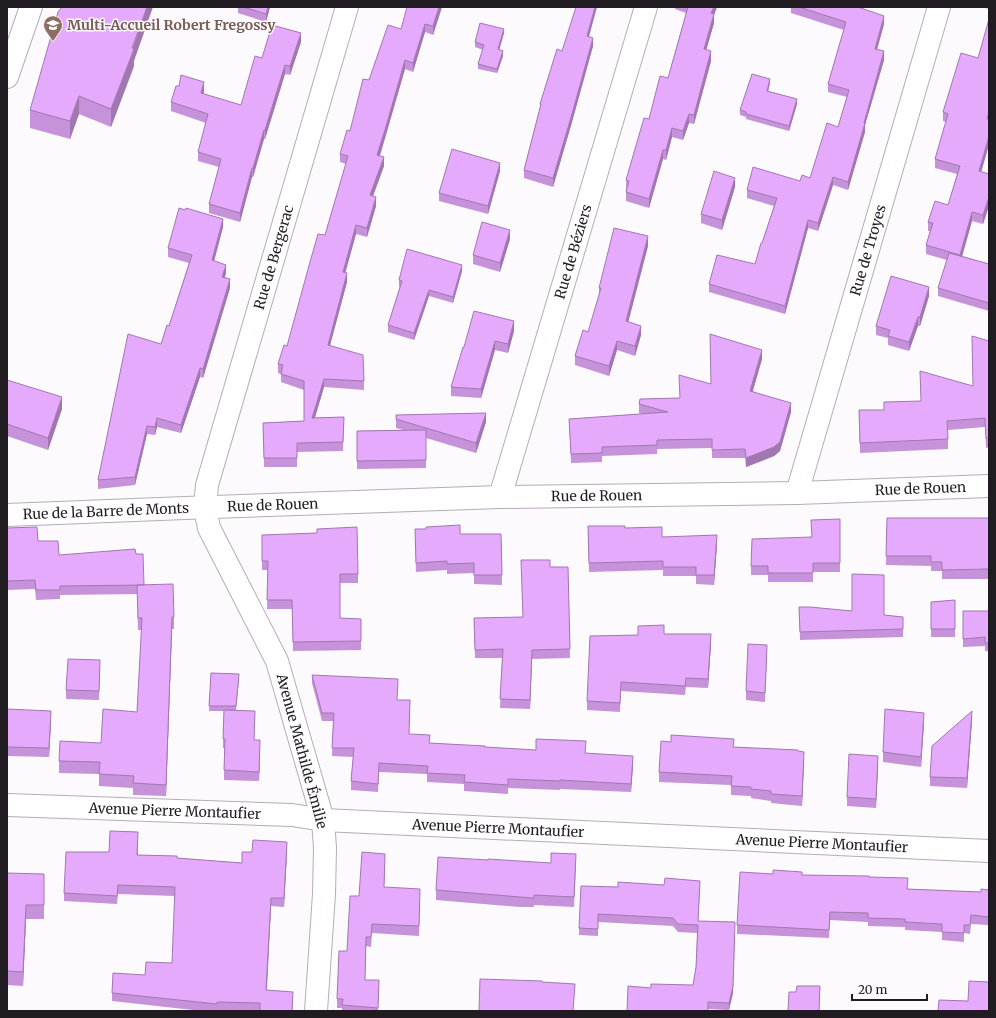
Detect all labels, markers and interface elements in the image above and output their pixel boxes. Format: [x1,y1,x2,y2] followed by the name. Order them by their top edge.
[42,14,64,42] school or university icon: Multi-Accueil Robert Fregossy
[67,16,276,34] place label: Multi-Accueil Robert Fregossy
[551,202,596,301] street label: Rue de Béziers
[846,202,890,298] street label: Rue de Troyes
[250,203,297,311] street label: Rue de Bergerac
[875,478,966,499] street label: Rue de Rouen
[551,486,642,505] street label: Rue de Rouen
[227,494,319,516] street label: Rue de Rouen
[23,499,189,523] street label: Rue de la Barre de Monts
[272,671,331,830] street label: Avenue Mathilde Émilie
[87,799,261,823] street label: Avenue Pierre Montaufier
[411,815,585,841] street label: Avenue Pierre Montaufier
[734,830,908,856] street label: Avenue Pierre Montaufier
[852,976,927,1002] scale bar
[858,982,887,997] text: 20 m

